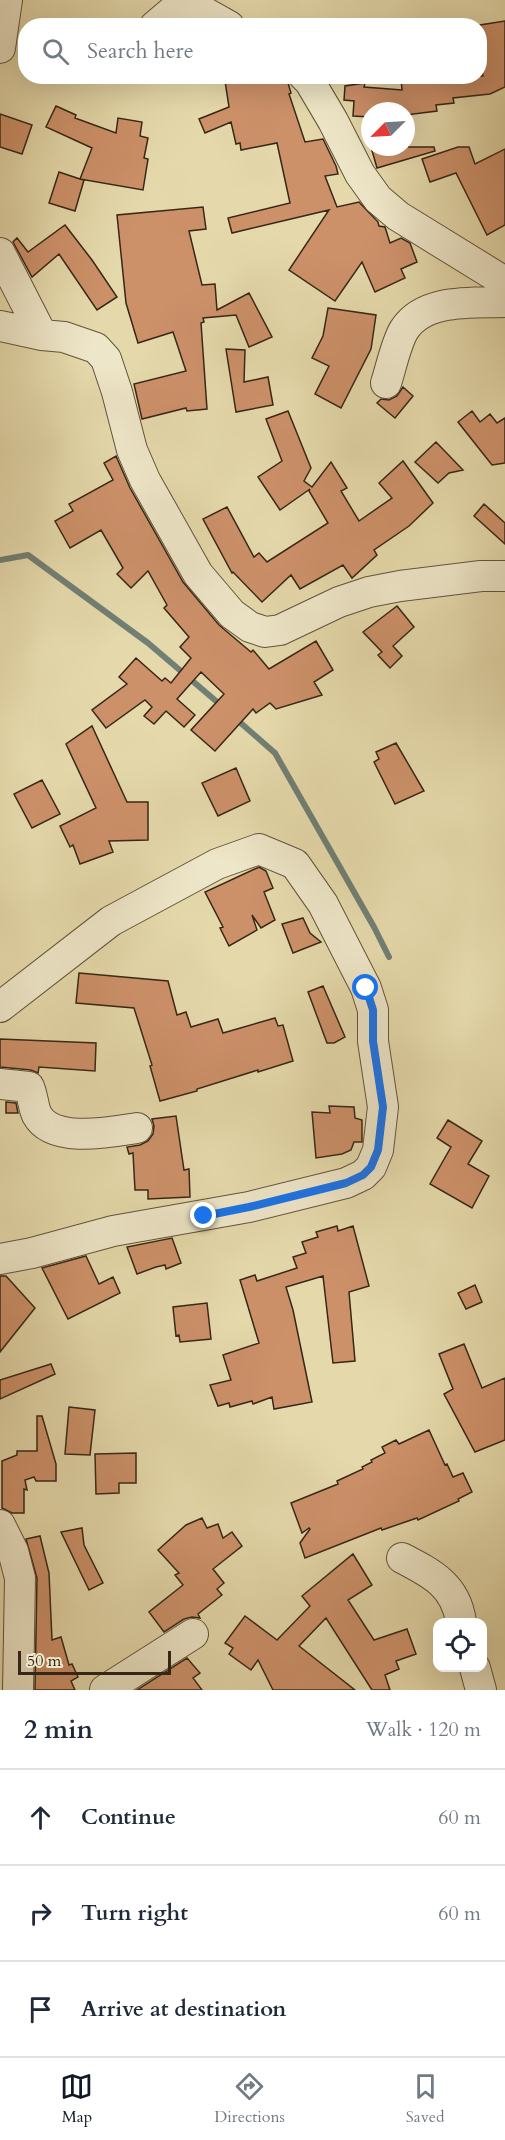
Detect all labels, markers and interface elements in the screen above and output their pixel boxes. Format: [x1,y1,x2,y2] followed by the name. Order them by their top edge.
[18,18,487,84] search box
[39,35,72,68] icon: search
[87,36,194,66] text: Search here
[361,102,415,156] north arrow
[352,974,378,1000] route start
[190,1202,216,1228] route end
[433,1618,487,1672] map controls
[433,1618,487,1672] button: locate
[18,1648,171,1676] scale bar
[27,1650,61,1672] text: 50 m
[24,1712,93,1747] text: 2 min
[366,1716,481,1743] text: Walk · 120 m
[24,1801,57,1834] icon: ahead
[81,1802,176,1832] text: Continue
[438,1804,481,1831] text: 60 m
[24,1897,57,1930] icon: right
[81,1898,188,1928] text: Turn right
[438,1900,481,1927] text: 60 m
[24,1993,57,2026] icon: arrive
[81,1994,286,2024] text: Arrive at destination
[60,2070,93,2128] tab: Map
[214,2070,285,2128] tab: Directions
[406,2070,445,2128] tab: Saved

